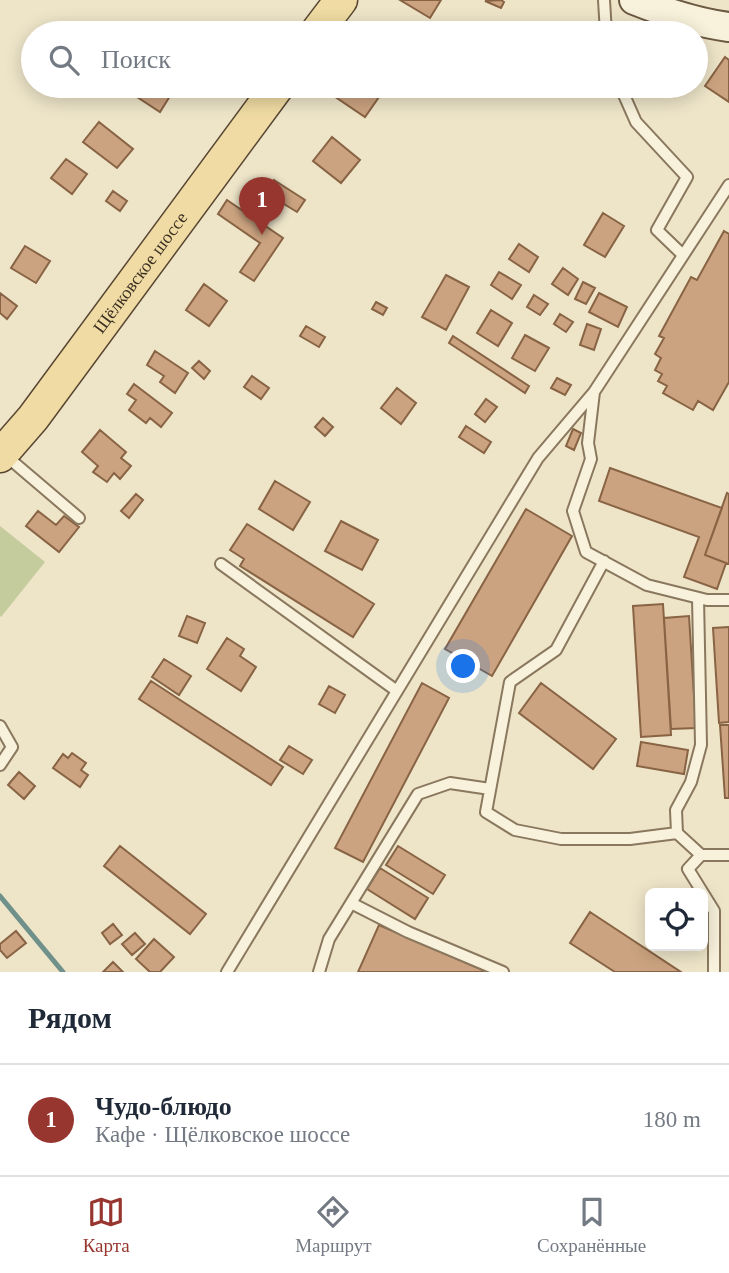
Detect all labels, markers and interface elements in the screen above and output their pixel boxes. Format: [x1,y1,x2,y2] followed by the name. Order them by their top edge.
[21,21,708,98] search box
[45,41,83,79] icon: search
[101,45,171,74] text: Поиск
[239,177,285,235] pin: 1
[89,208,192,337] street label: Щёлковское шоссе
[446,649,480,683] your location
[645,888,708,951] map controls
[645,888,708,951] button: locate
[28,1001,112,1034] text: Рядом
[95,1092,232,1121] text: Чудо-блюдо
[45,1107,57,1132] text: 1
[643,1107,701,1132] text: 180 m
[95,1122,350,1147] text: Кафе · Щёлковское шоссе
[83,1193,130,1257] tab: Карта
[295,1193,372,1257] tab: Маршрут
[537,1193,646,1257] tab: Сохранённые

